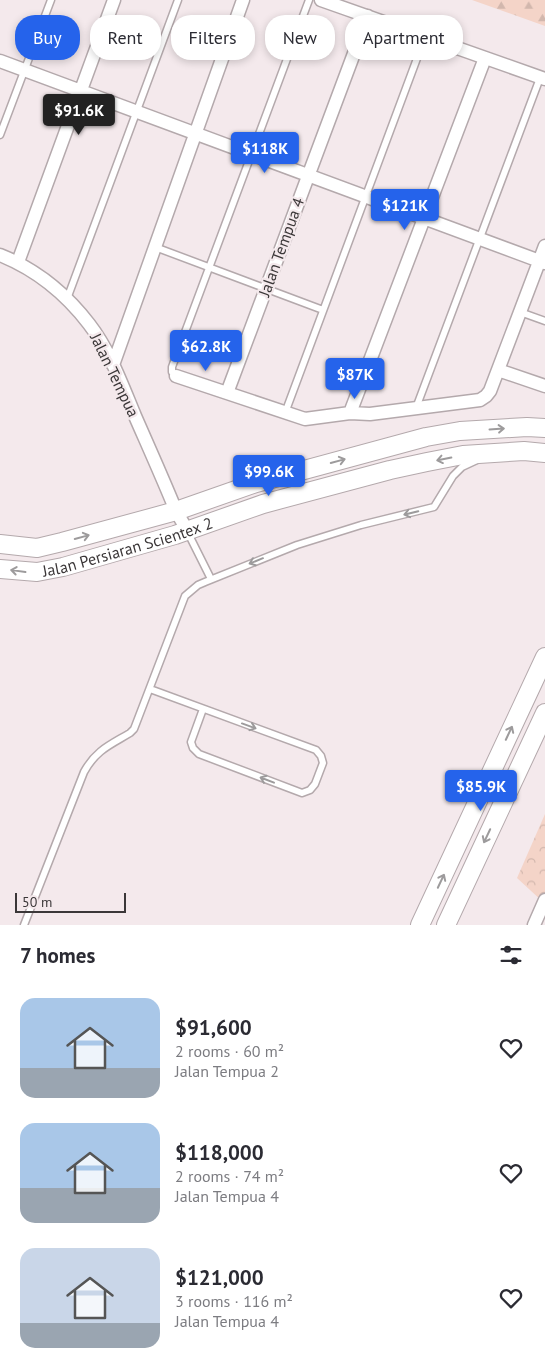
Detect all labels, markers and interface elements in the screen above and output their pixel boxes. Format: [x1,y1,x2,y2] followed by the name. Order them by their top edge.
[15,15,80,60] chip: Buy
[90,15,161,60] chip: Rent
[171,15,255,60] chip: Filters
[265,15,335,60] chip: New
[345,15,463,60] chip: Apartment
[38,94,120,136] pin: $91.6K
[54,100,104,120] text: $91.6K
[230,132,300,174] pin: $118K
[242,138,288,158] text: $118K
[370,188,440,231] pin: $121K
[253,195,308,300] street label: Jalan Tempua 4
[382,195,428,215] text: $121K
[86,329,144,420] street label: Jalan Tempua
[165,330,247,372] pin: $62.8K
[181,336,231,356] text: $62.8K
[325,358,385,400] pin: $87K
[336,364,374,384] text: $87K
[489,424,505,433] one-way arrow
[228,454,310,497] pin: $99.6K
[437,454,453,464] one-way arrow
[330,455,346,465] one-way arrow
[244,461,294,481] text: $99.6K
[404,509,420,518] one-way arrow
[40,513,215,581] street label: Jalan Persiaran Scientex 2
[74,531,90,541] one-way arrow
[249,557,264,566] one-way arrow
[10,566,26,576] one-way arrow
[241,722,256,731] one-way arrow
[505,726,515,741] one-way arrow
[440,770,522,812] pin: $85.9K
[260,775,275,784] one-way arrow
[456,776,506,796] text: $85.9K
[482,828,492,843] one-way arrow
[437,874,446,889] one-way arrow
[15,890,126,913] scale bar
[22,893,52,911] text: 50 m
[497,941,525,969] icon: filters
[20,942,95,969] text: 7 homes
[175,1014,252,1041] text: $91,600
[60,1018,120,1078] icon: home
[497,1034,525,1062] icon: heart
[175,1041,284,1061] text: 2 rooms · 60 m²
[175,1061,279,1081] text: Jalan Tempua 2
[175,1139,264,1166] text: $118,000
[60,1143,120,1203] icon: home
[497,1159,525,1187] icon: heart
[175,1166,284,1186] text: 2 rooms · 74 m²
[175,1186,279,1206] text: Jalan Tempua 4
[175,1264,264,1291] text: $121,000
[60,1268,120,1328] icon: home
[497,1284,525,1312] icon: heart
[175,1291,293,1311] text: 3 rooms · 116 m²
[175,1311,279,1331] text: Jalan Tempua 4

